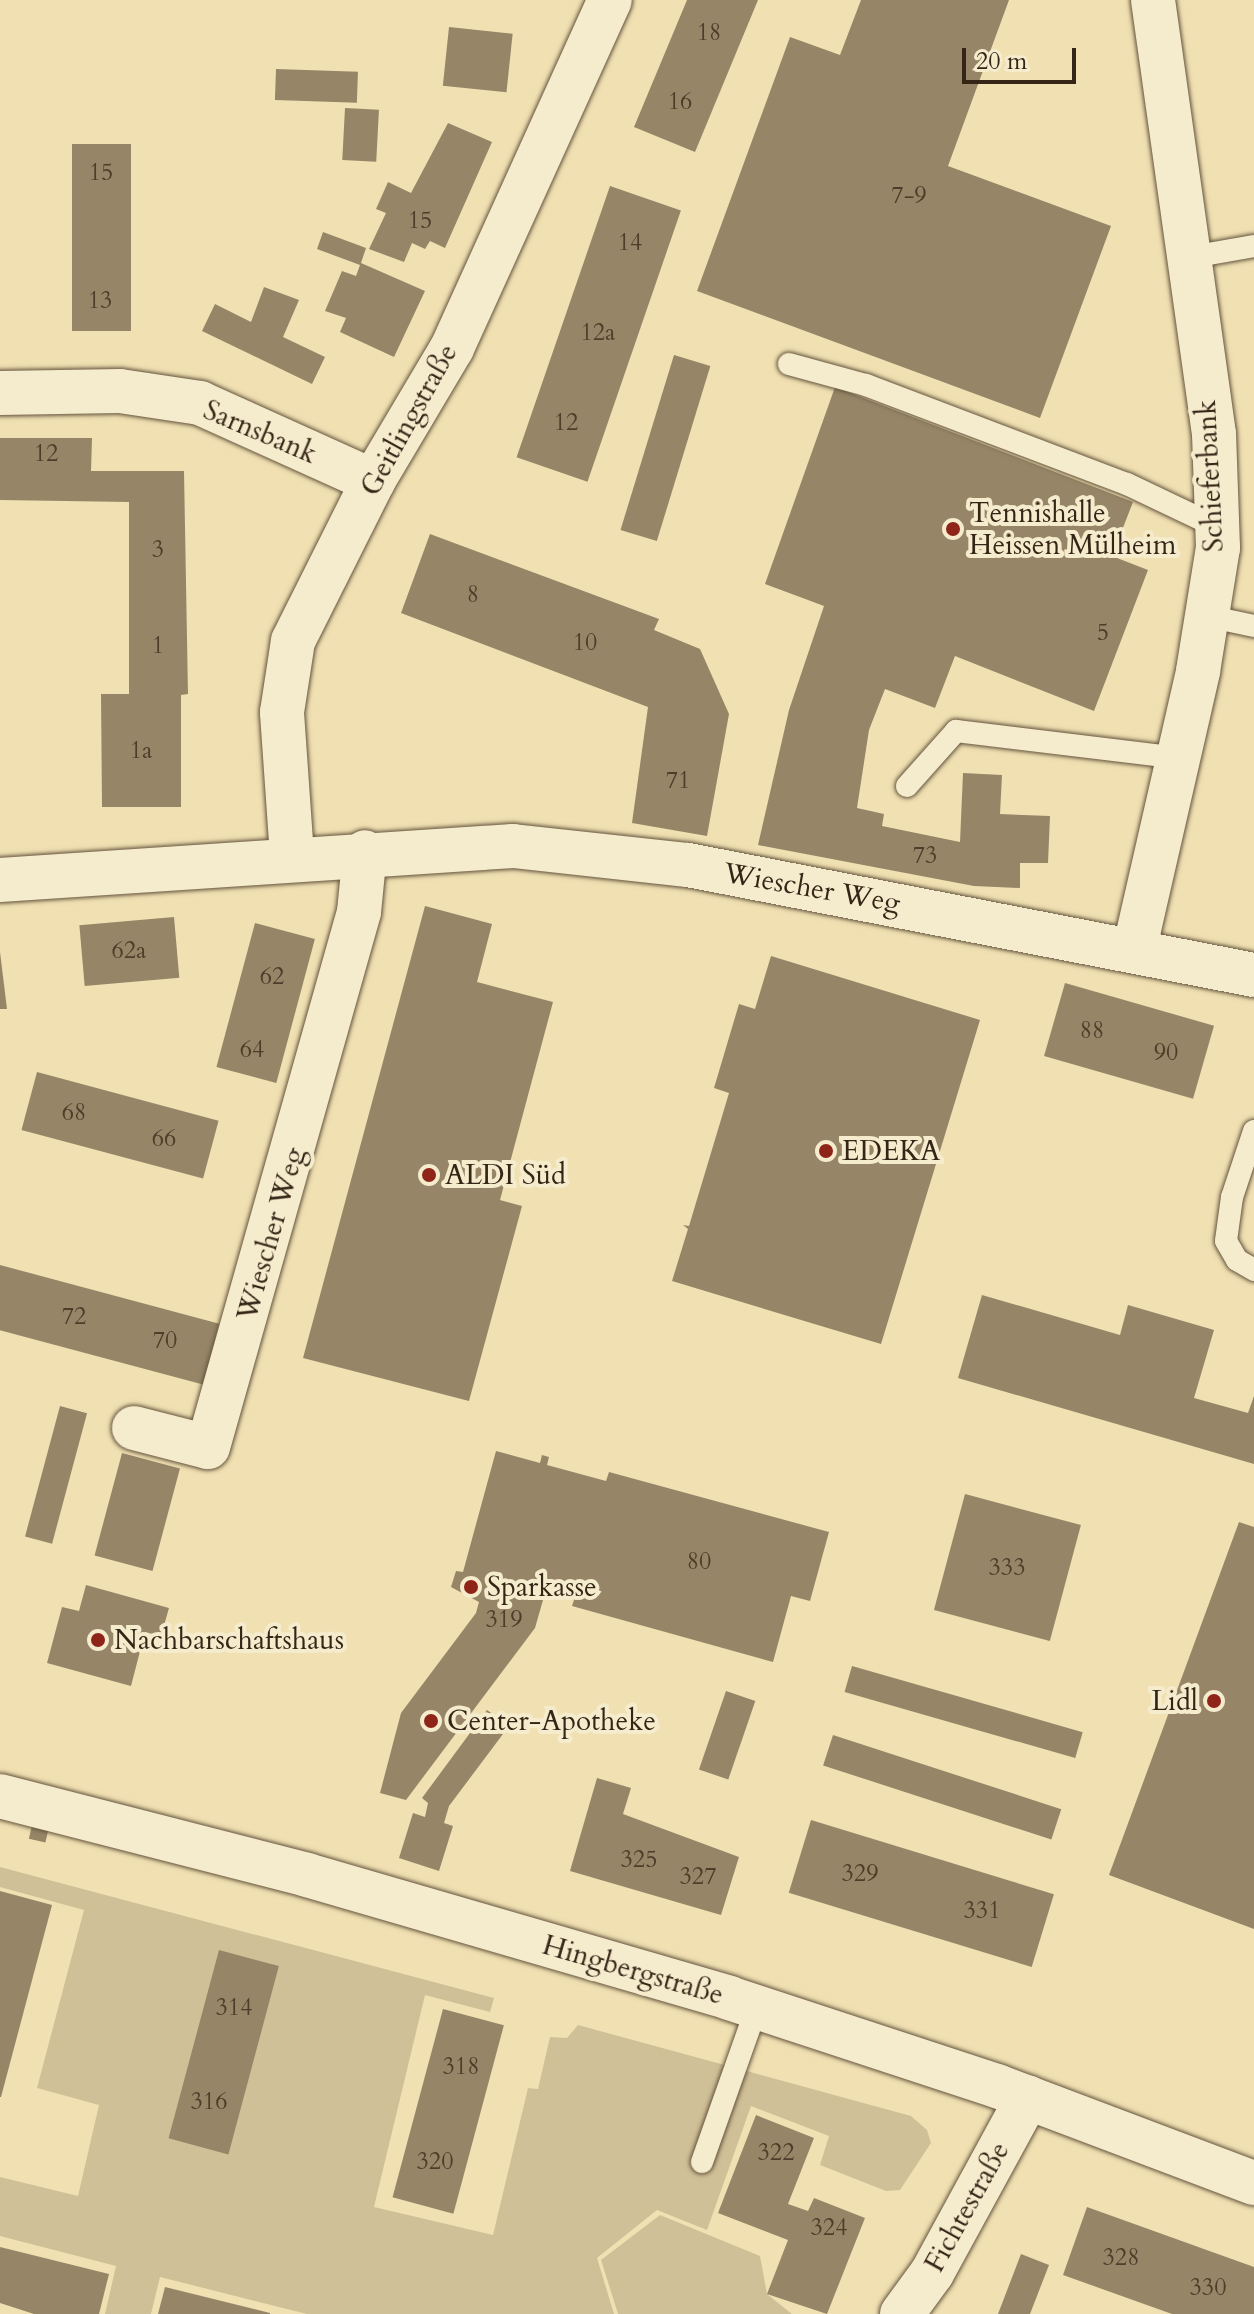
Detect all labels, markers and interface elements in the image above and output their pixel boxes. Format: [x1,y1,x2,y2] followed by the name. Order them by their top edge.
[697,19,721,47] house number: 18
[966,32,1080,82] scale bar
[976,45,1027,78] text: 20 m
[668,88,692,116] house number: 16
[89,159,113,187] house number: 15
[891,182,927,210] house number: 7-9
[408,207,432,235] house number: 15
[618,229,642,257] house number: 14
[88,287,112,315] house number: 13
[581,319,615,347] house number: 12a
[354,338,464,502] street label: Geitlingstraße
[198,393,322,471] street label: Sarnsbank
[1189,399,1231,553] street label: Schieferbank
[554,409,578,437] house number: 12
[34,440,58,468] house number: 12
[969,496,1176,562] place label: Tennishalle Heissen Mülheim
[944,520,962,538] marker: Tennishalle Heissen Mülheim
[152,536,164,564] house number: 3
[467,581,479,609] house number: 8
[1097,619,1109,647] house number: 5
[573,629,597,657] house number: 10
[152,632,164,660] house number: 1
[130,737,152,765] house number: 1a
[666,767,690,795] house number: 71
[913,842,937,870] house number: 73
[721,856,903,920] street label: Wiescher Weg
[112,937,146,965] house number: 62a
[260,963,284,991] house number: 62
[1080,1017,1104,1045] house number: 88
[240,1036,264,1064] house number: 64
[1154,1039,1178,1067] house number: 90
[62,1099,86,1127] house number: 68
[152,1125,176,1153] house number: 66
[842,1134,940,1168] place label: EDEKA
[817,1142,835,1160] marker: EDEKA
[230,1143,312,1325] street label: Wiescher Weg
[445,1158,566,1192] place label: ALDI Süd
[420,1166,438,1184] marker: ALDI Süd
[62,1303,86,1331] house number: 72
[153,1327,177,1355] house number: 70
[687,1548,711,1576] house number: 80
[989,1554,1025,1582] house number: 333
[487,1570,597,1604] place label: Sparkasse
[462,1578,480,1596] marker: Sparkasse
[486,1606,522,1634] house number: 319
[114,1623,344,1657] place label: Nachbarschaftshaus
[89,1631,107,1649] marker: Nachbarschaftshaus
[1151,1684,1198,1718] place label: Lidl
[1205,1692,1223,1710] marker: Lidl
[447,1704,656,1738] place label: Center-Apotheke
[422,1712,440,1730] marker: Center-Apotheke
[621,1846,657,1874] house number: 325
[842,1860,878,1888] house number: 329
[680,1863,716,1891] house number: 327
[964,1897,1000,1925] house number: 331
[539,1928,727,2012] street label: Hingbergstraße
[216,1994,252,2022] house number: 314
[443,2053,479,2081] house number: 318
[191,2088,227,2116] house number: 316
[918,2136,1016,2278] street label: Fichtestraße
[758,2139,794,2167] house number: 322
[417,2148,453,2176] house number: 320
[811,2214,847,2242] house number: 324
[1103,2244,1139,2272] house number: 328
[1190,2274,1226,2302] house number: 330

